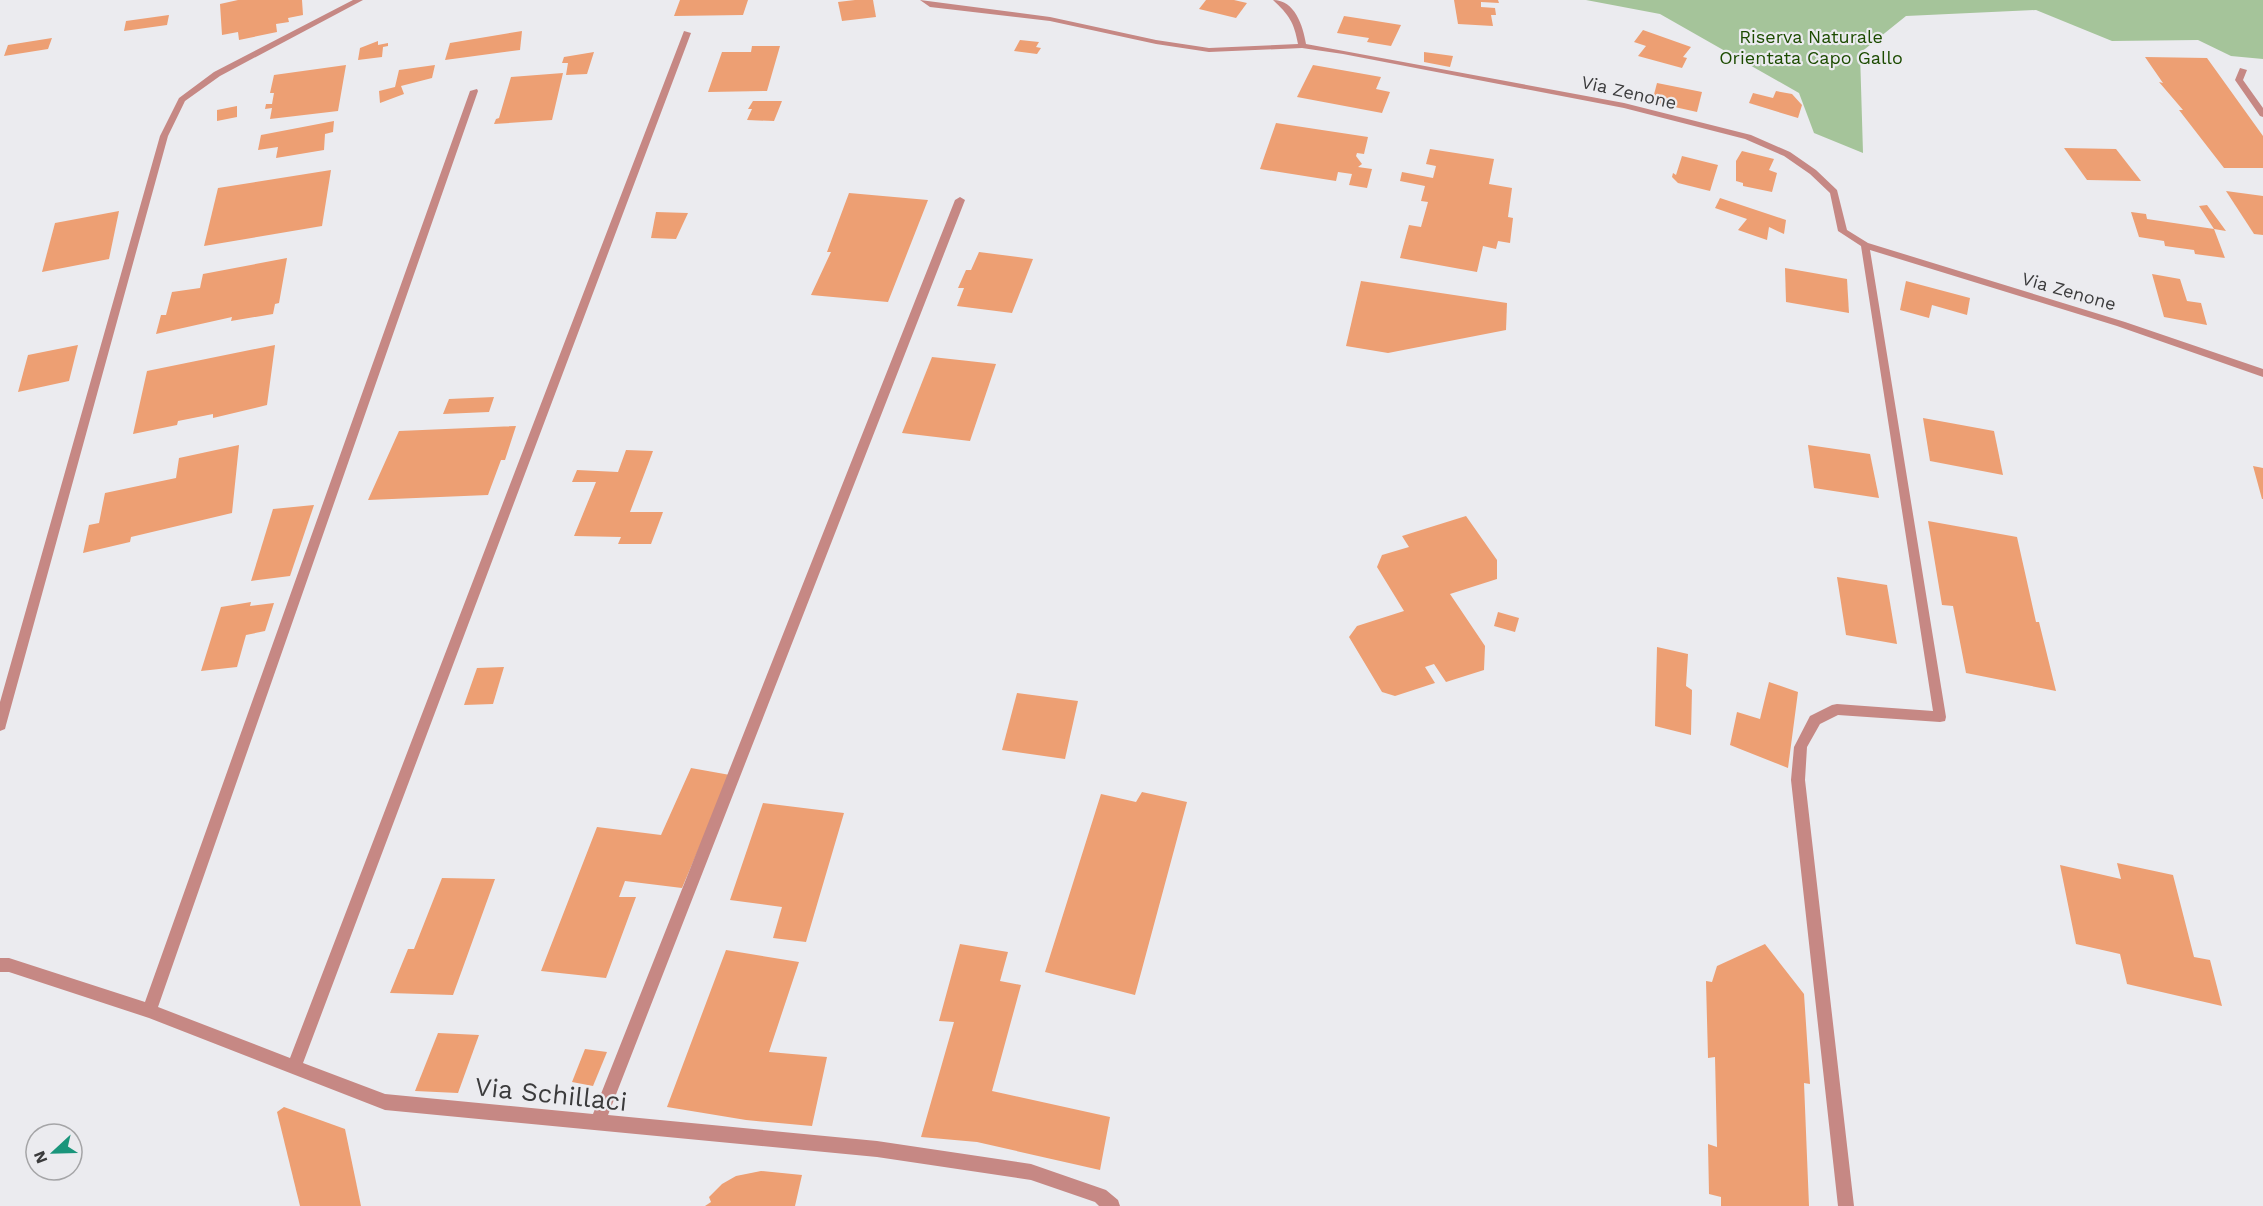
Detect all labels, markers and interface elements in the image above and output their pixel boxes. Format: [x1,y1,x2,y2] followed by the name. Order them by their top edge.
[1719,26,1903,68] park label: Riserva Naturale Orientata Capo Gallo
[1579,71,1679,113] street label: Via Zenone
[2019,268,2119,314] street label: Via Zenone
[473,1071,629,1117] street label: Via Schillaci
[24,1122,84,1182] north arrow
[30,1148,52,1166] text: N

